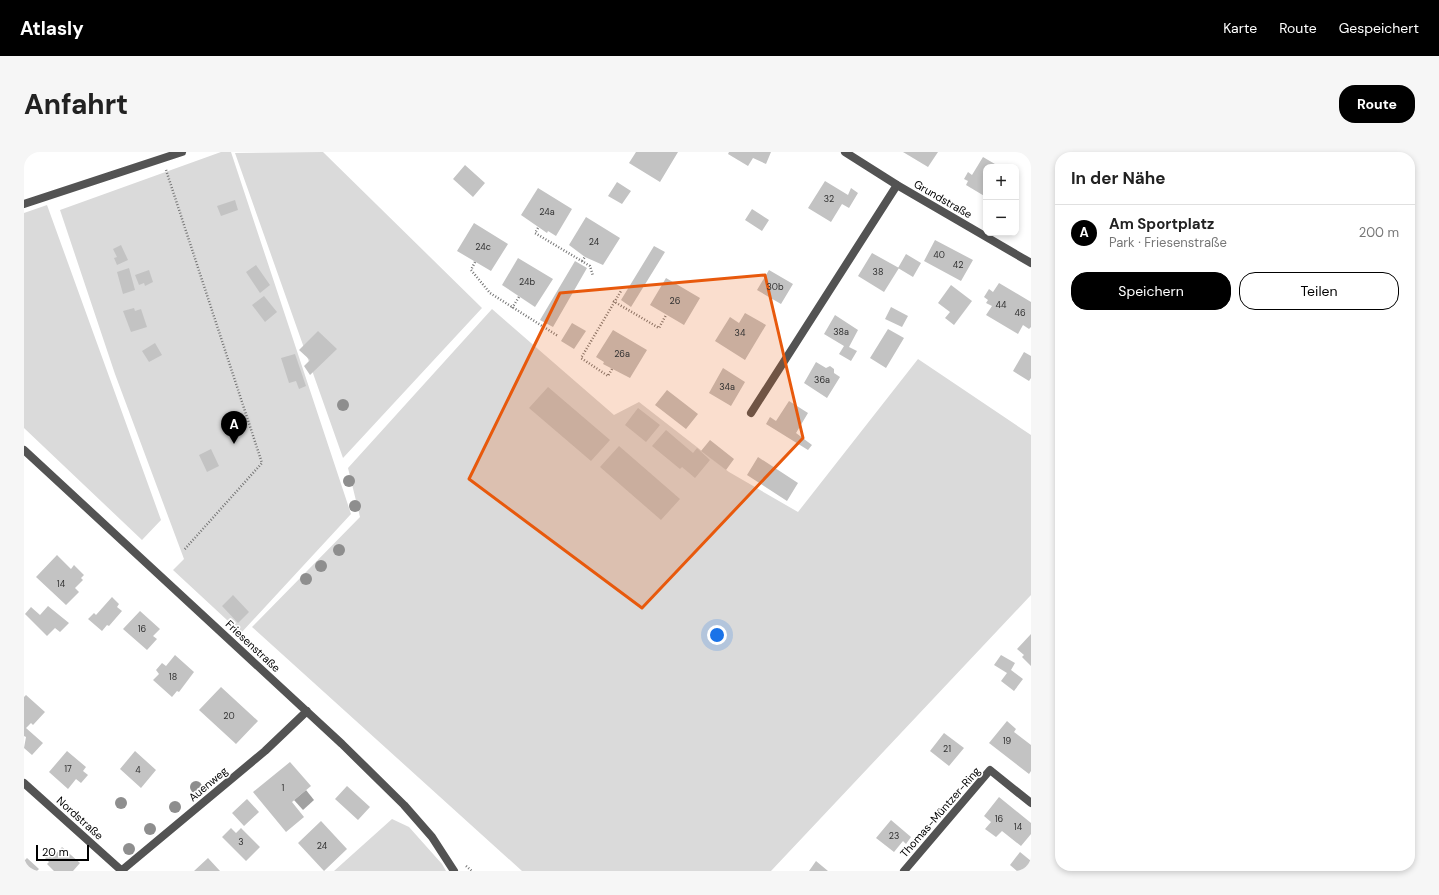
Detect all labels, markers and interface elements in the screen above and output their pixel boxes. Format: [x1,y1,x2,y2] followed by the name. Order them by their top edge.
[20,16,84,41] text: Atlasly
[1223,19,1257,37] text: Karte
[1279,19,1317,37] text: Route
[1339,19,1419,37] text: Gespeichert
[1339,85,1415,123] button: Route
[24,86,128,123] text: Anfahrt
[983,164,1019,236] map controls
[983,164,1019,200] button: +
[1071,167,1166,189] text: In der Nähe
[911,177,975,221] street label: Grundstraße
[824,193,834,205] house number: 32
[983,200,1019,236] button: −
[539,206,555,218] house number: 24a
[1109,214,1214,234] text: Am Sportplatz
[1079,224,1089,241] text: A
[1359,224,1399,241] text: 200 m
[1109,234,1227,251] text: Park · Friesenstraße
[589,236,600,248] house number: 24
[475,241,491,253] house number: 24c
[933,249,945,261] house number: 40
[953,259,963,271] house number: 42
[873,266,883,278] house number: 38
[1071,272,1231,310] button: Speichern
[1239,272,1399,310] button: Teilen
[519,276,535,288] house number: 24b
[766,281,784,293] house number: 30b
[670,295,681,307] house number: 26
[996,299,1007,311] house number: 44
[1014,307,1026,319] house number: 46
[833,326,849,338] house number: 38a
[735,327,746,339] house number: 34
[614,348,630,360] house number: 26a
[814,374,830,386] house number: 36a
[719,381,735,393] house number: 34a
[221,411,247,444] pin: A
[57,578,66,590] house number: 14
[223,617,283,675] street label: Friesenstraße
[138,623,147,635] house number: 16
[707,625,727,645] your location
[169,671,177,683] house number: 18
[223,710,235,722] house number: 20
[1003,735,1012,747] house number: 19
[943,743,951,755] house number: 21
[64,763,72,775] house number: 17
[135,764,141,776] house number: 4
[186,764,230,804] street label: Auenweg
[897,764,983,860] street label: Thomas-Müntzer-Ring
[282,782,285,794] house number: 1
[54,793,106,843] street label: Nordstraße
[995,813,1004,825] house number: 16
[1014,821,1023,833] house number: 14
[889,830,899,842] house number: 23
[238,836,244,848] house number: 3
[317,840,328,852] house number: 24
[36,843,89,862] scale bar
[42,845,68,859] text: 20 m

